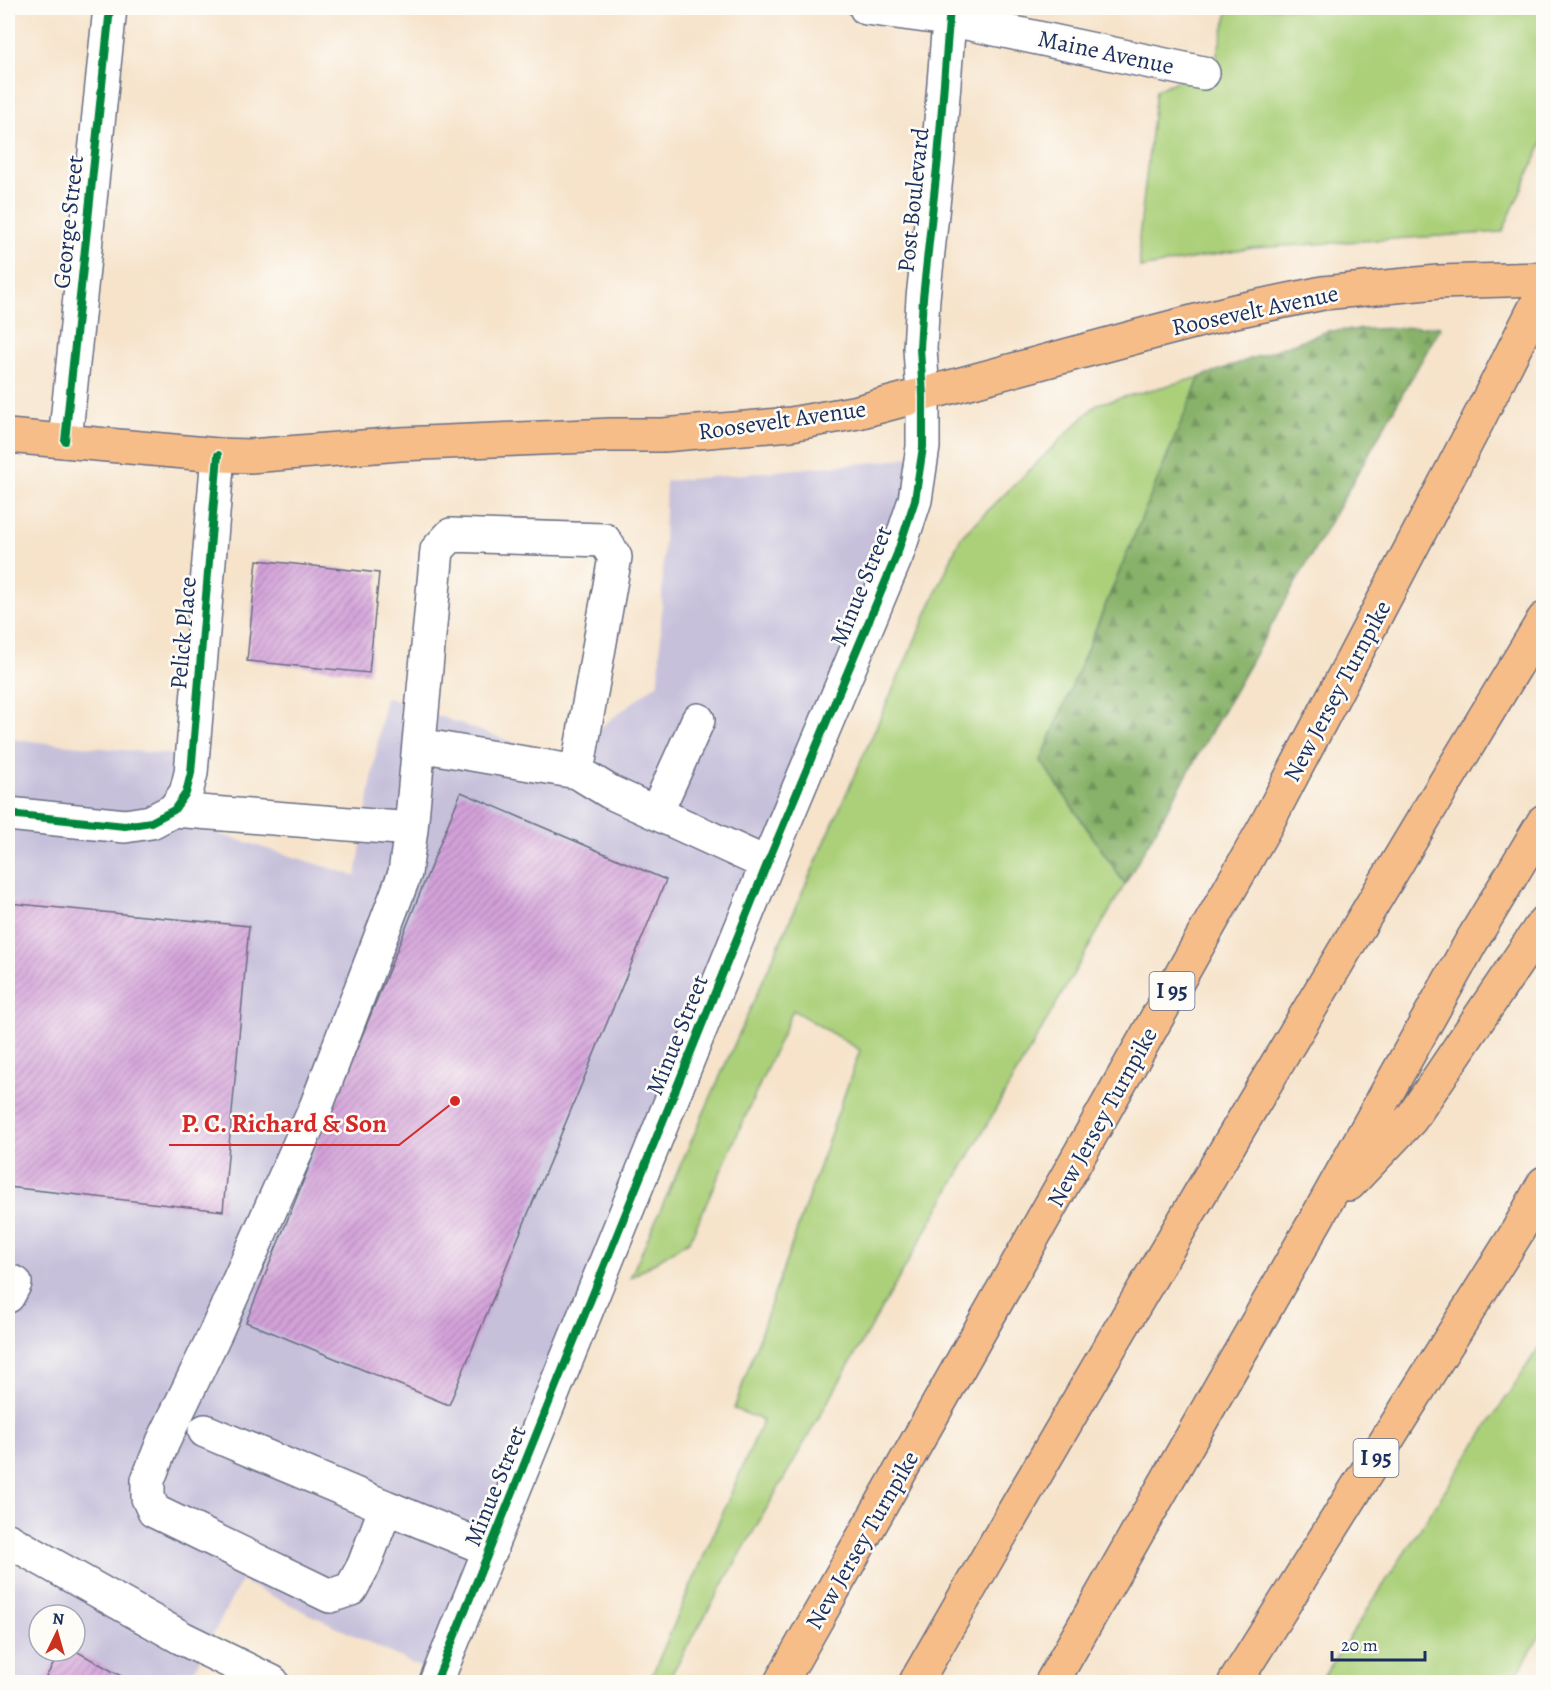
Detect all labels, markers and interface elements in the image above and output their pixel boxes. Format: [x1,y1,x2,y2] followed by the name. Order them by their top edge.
[1035,22,1177,82] street label: Maine Avenue
[889,126,937,274] street label: Post Boulevard
[45,154,91,290] street label: George Street
[1169,277,1341,343] street label: Roosevelt Avenue
[696,392,868,448] street label: Roosevelt Avenue
[822,521,900,651] street label: Minue Street
[162,575,204,691] street label: Pelick Place
[1276,595,1398,787] street label: New Jersey Turnpike
[638,970,716,1100] street label: Minue Street
[1150,972,1194,1010] road number: I 95
[1039,1021,1165,1213] street label: New Jersey Turnpike
[169,1101,399,1145] callout: P. C. Richard & Son
[181,1106,387,1141] text: P. C. Richard & Son
[456,1421,534,1551] street label: Minue Street
[1354,1439,1398,1477] road number: I 95
[798,1445,926,1635] street label: New Jersey Turnpike
[27,1603,87,1663] north arrow
[51,1608,65,1631] text: N
[1332,1624,1425,1662] scale bar
[1341,1633,1378,1657] text: 20 m

